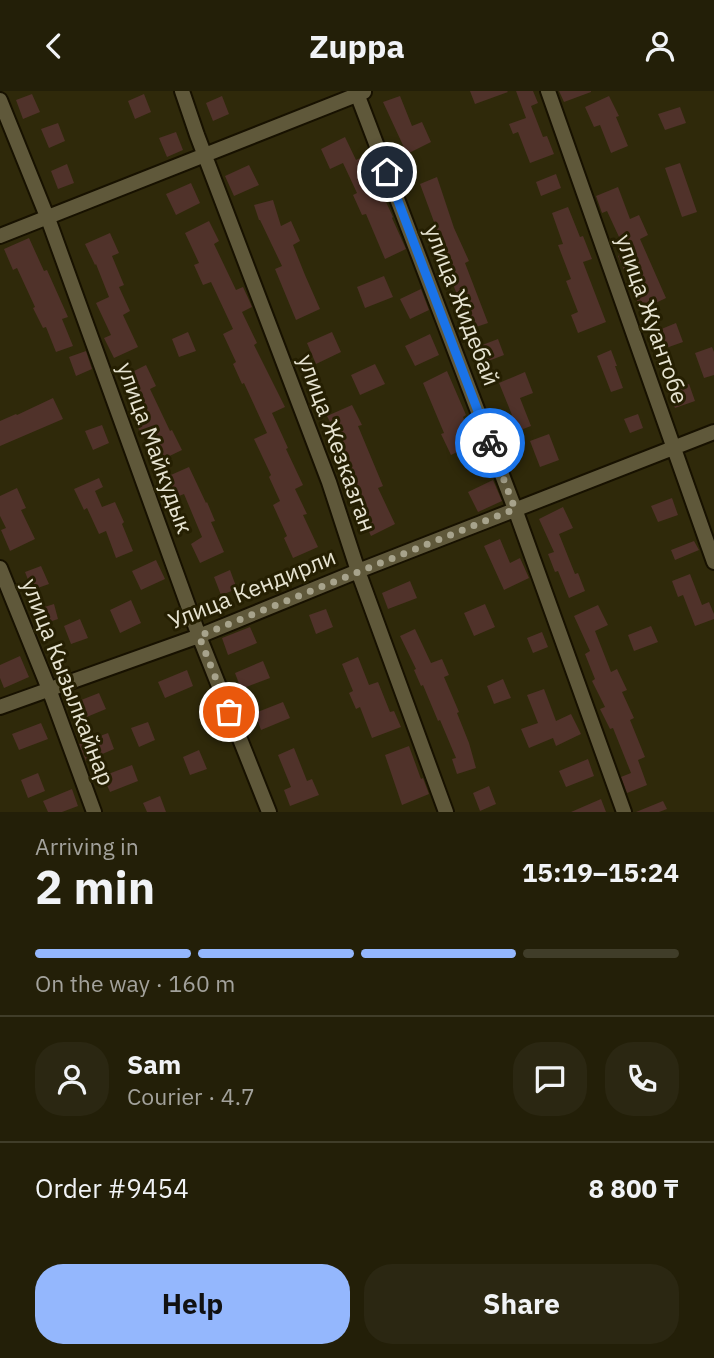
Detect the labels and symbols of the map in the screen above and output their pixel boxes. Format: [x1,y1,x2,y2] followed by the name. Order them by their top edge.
[357,142,417,202] pin
[418,220,507,389] street label: улица Жидебай
[610,230,696,407] street label: улица Жуантобе
[292,350,384,536] street label: улица Жезказган
[111,358,201,538] street label: улица Майкудык
[455,408,525,478] courier
[163,541,340,635] street label: Улица Кендирли
[16,574,122,789] street label: улица Кызылкайнар
[199,682,259,742] pin

